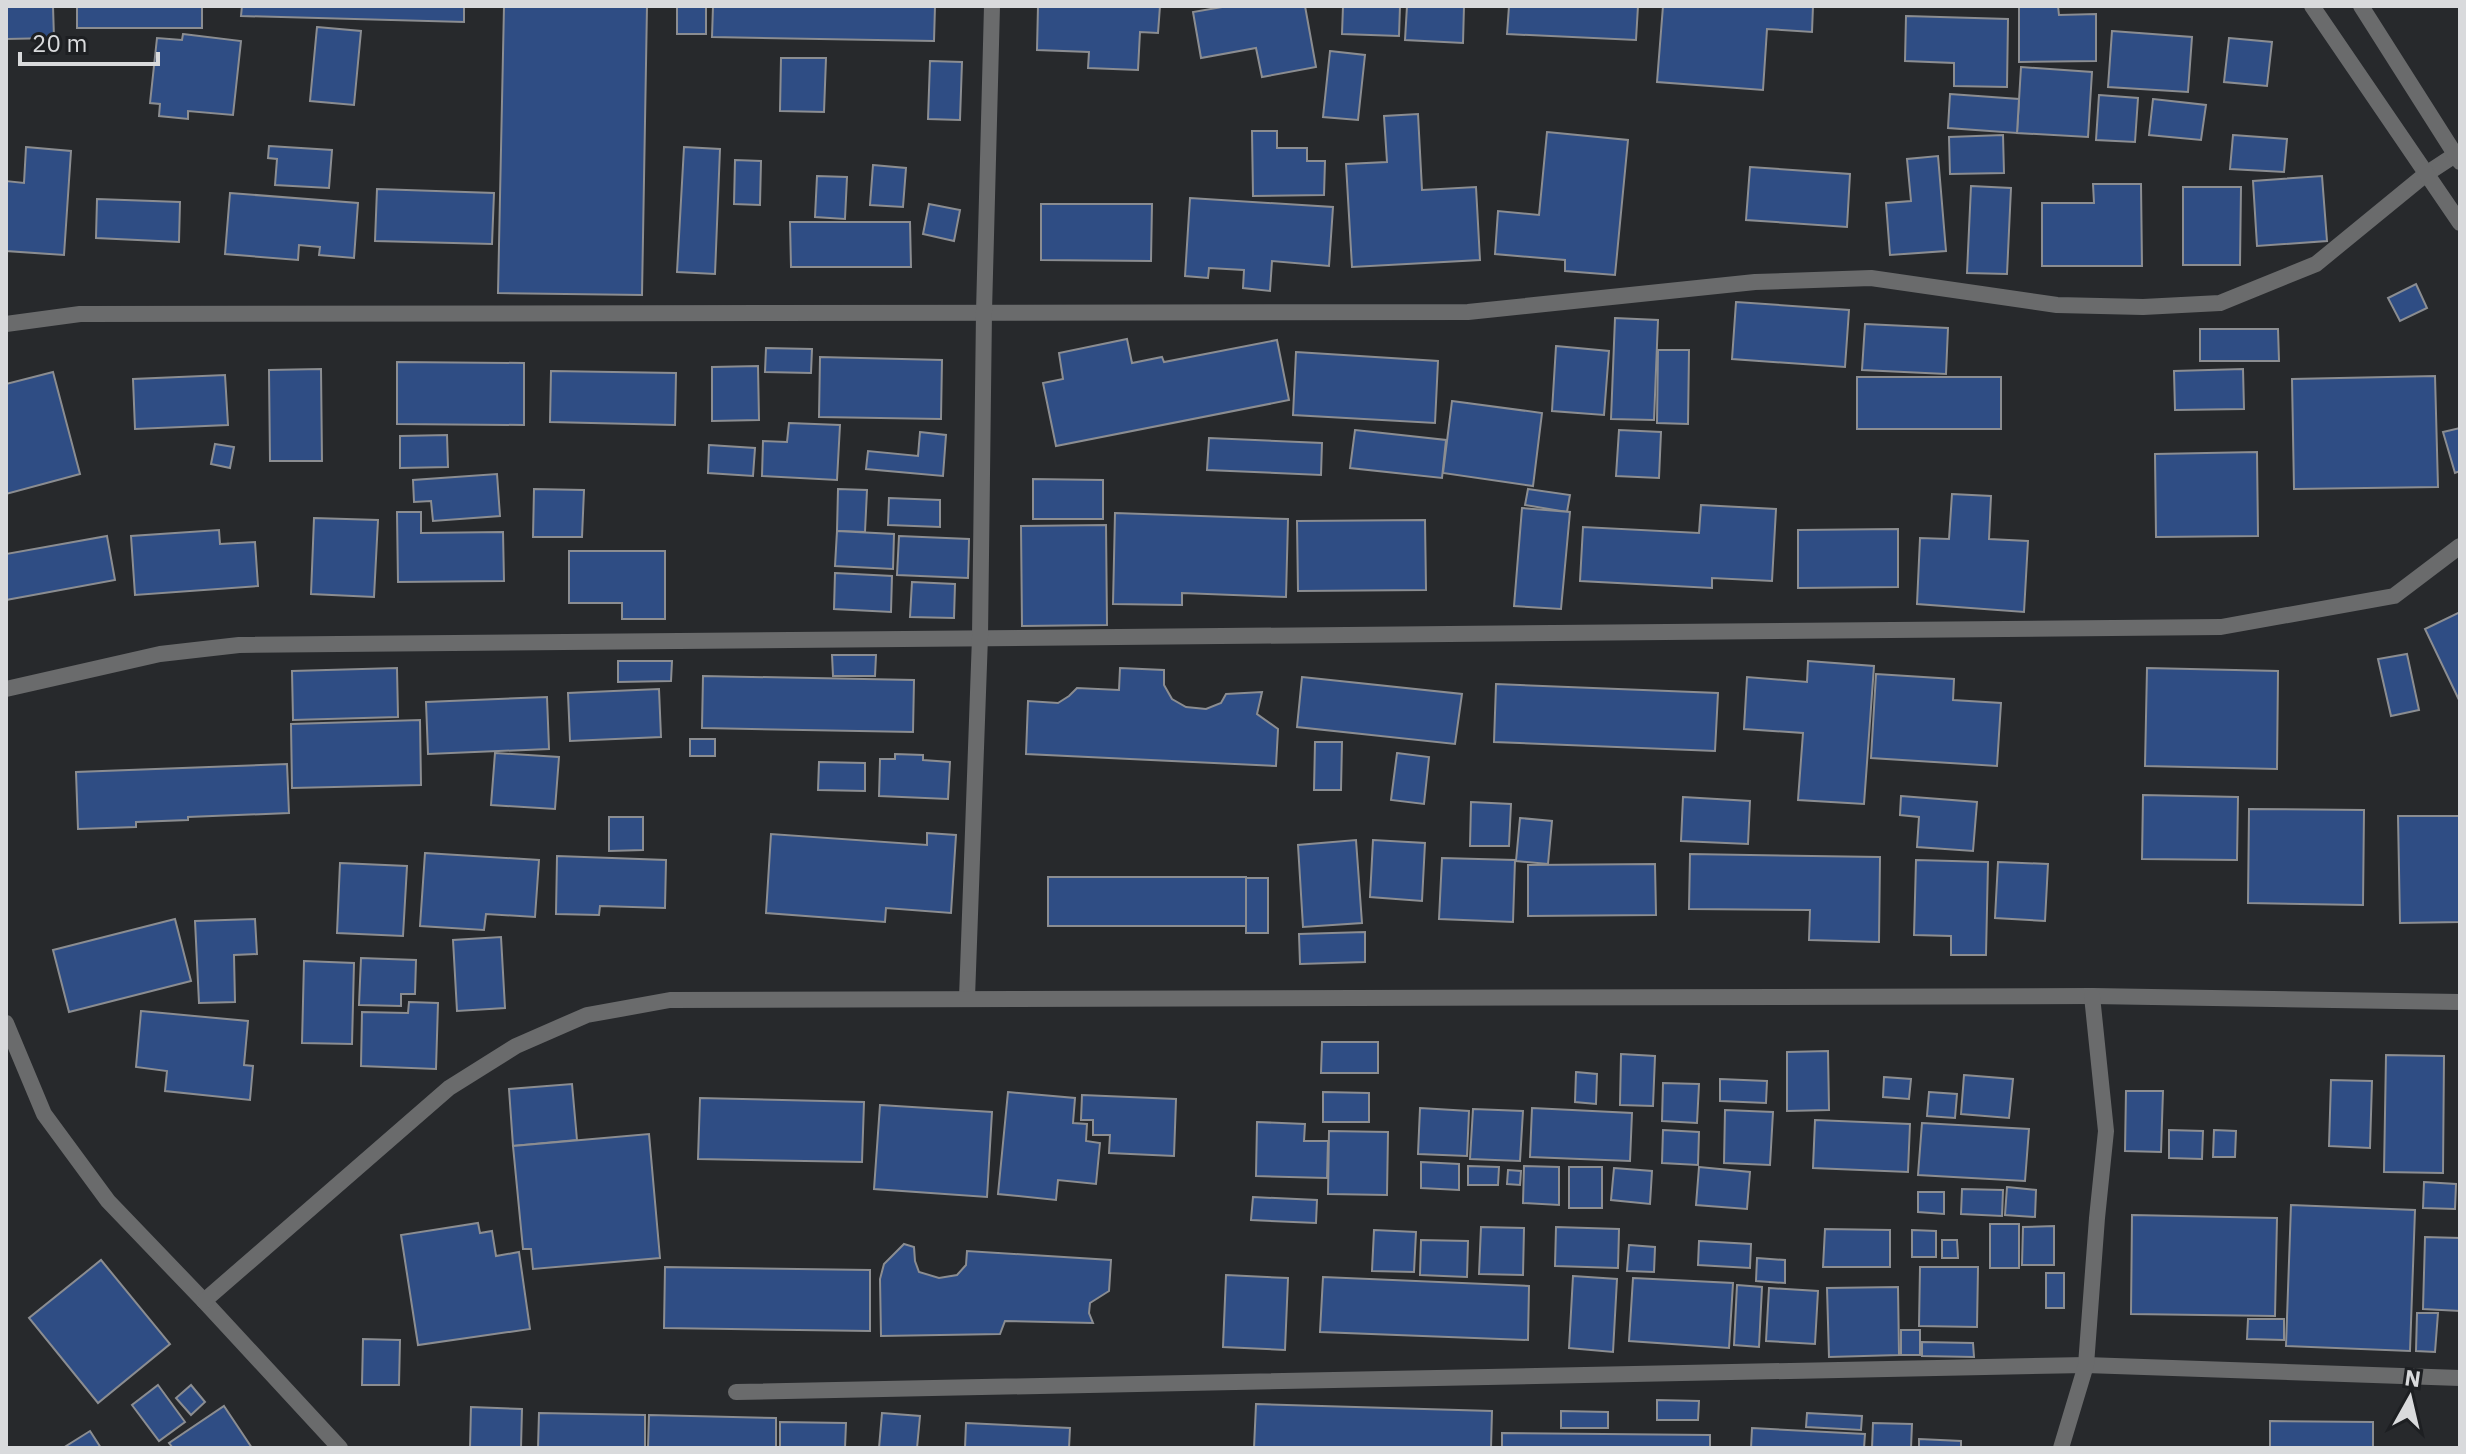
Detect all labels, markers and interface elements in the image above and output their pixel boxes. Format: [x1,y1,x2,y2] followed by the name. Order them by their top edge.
[20,16,158,66] scale bar
[32,27,87,59] text: 20 m
[2370,1358,2450,1438] north arrow
[2403,1362,2423,1393] text: N

